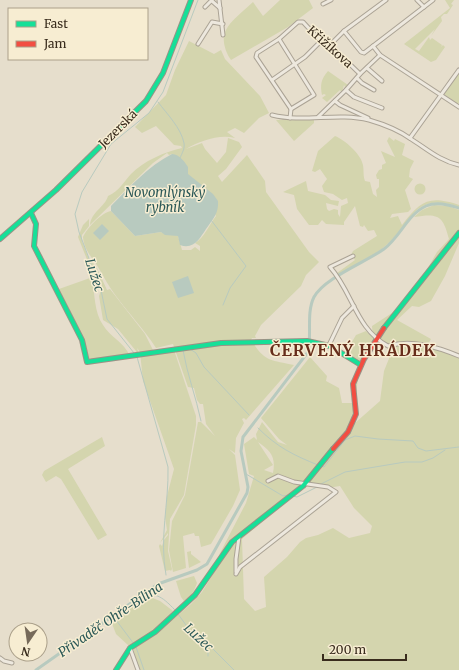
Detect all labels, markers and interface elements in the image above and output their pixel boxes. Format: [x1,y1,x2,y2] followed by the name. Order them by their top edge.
[8,8,148,60] legend
[44,16,68,31] text: Fast
[305,22,357,71] street label: Křižíkova
[43,36,67,51] text: Jam
[95,106,140,152] street label: Jezerská
[125,184,205,216] water label: Novomlýnský rybník
[81,256,108,294] water label: Lužec
[270,340,436,360] district label: ČERVENÝ HRÁDEK
[55,578,166,661] water label: Přivaděč Ohře-Bílina
[180,619,217,655] water label: Lužec
[8,622,48,662] north arrow
[323,636,406,662] scale bar
[329,642,366,657] text: 200 m
[20,644,32,660] text: N

